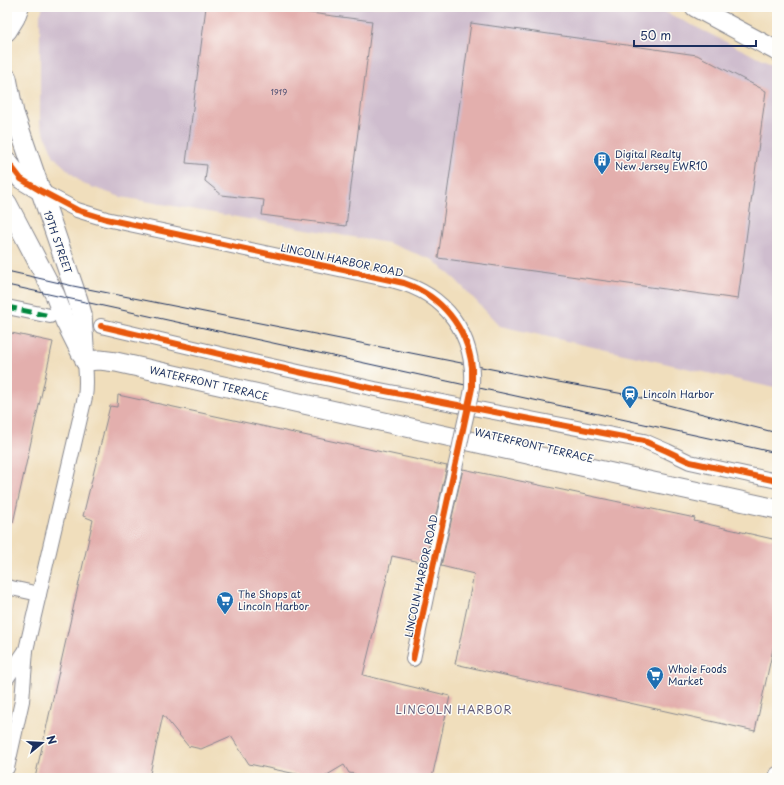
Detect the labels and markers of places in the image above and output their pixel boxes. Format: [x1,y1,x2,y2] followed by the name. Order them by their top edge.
[615,146,708,173] place label: Digital Realty New Jersey EWR10
[592,150,612,175] building icon: Digital Realty New Jersey EWR10
[620,384,640,409] station icon: Lincoln Harbor
[643,386,714,401] place label: Lincoln Harbor
[238,586,309,613] place label: The Shops at Lincoln Harbor
[215,590,235,615] supermarket icon: The Shops at Lincoln Harbor
[668,661,727,688] place label: Whole Foods Market
[645,665,665,690] supermarket icon: Whole Foods Market

